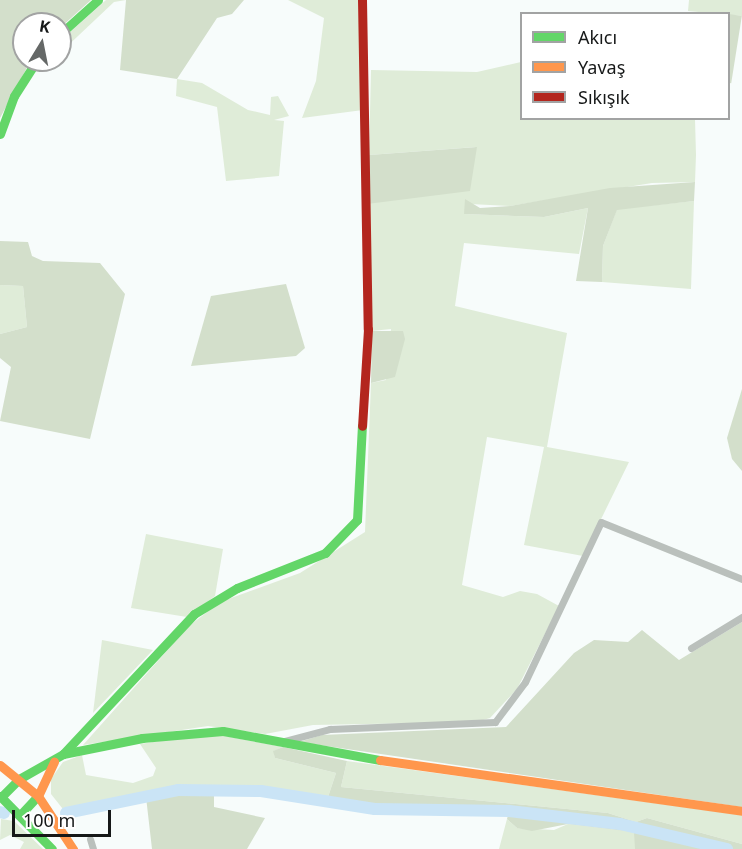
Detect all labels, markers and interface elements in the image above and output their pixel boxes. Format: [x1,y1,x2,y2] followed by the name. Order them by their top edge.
[12,12,72,72] north arrow
[520,12,730,120] legend
[38,14,52,38] text: K
[578,25,617,49] text: Akıcı
[578,55,625,79] text: Yavaş
[578,85,630,109] text: Sıkışık
[15,798,114,836] scale bar
[23,808,75,832] text: 100 m

